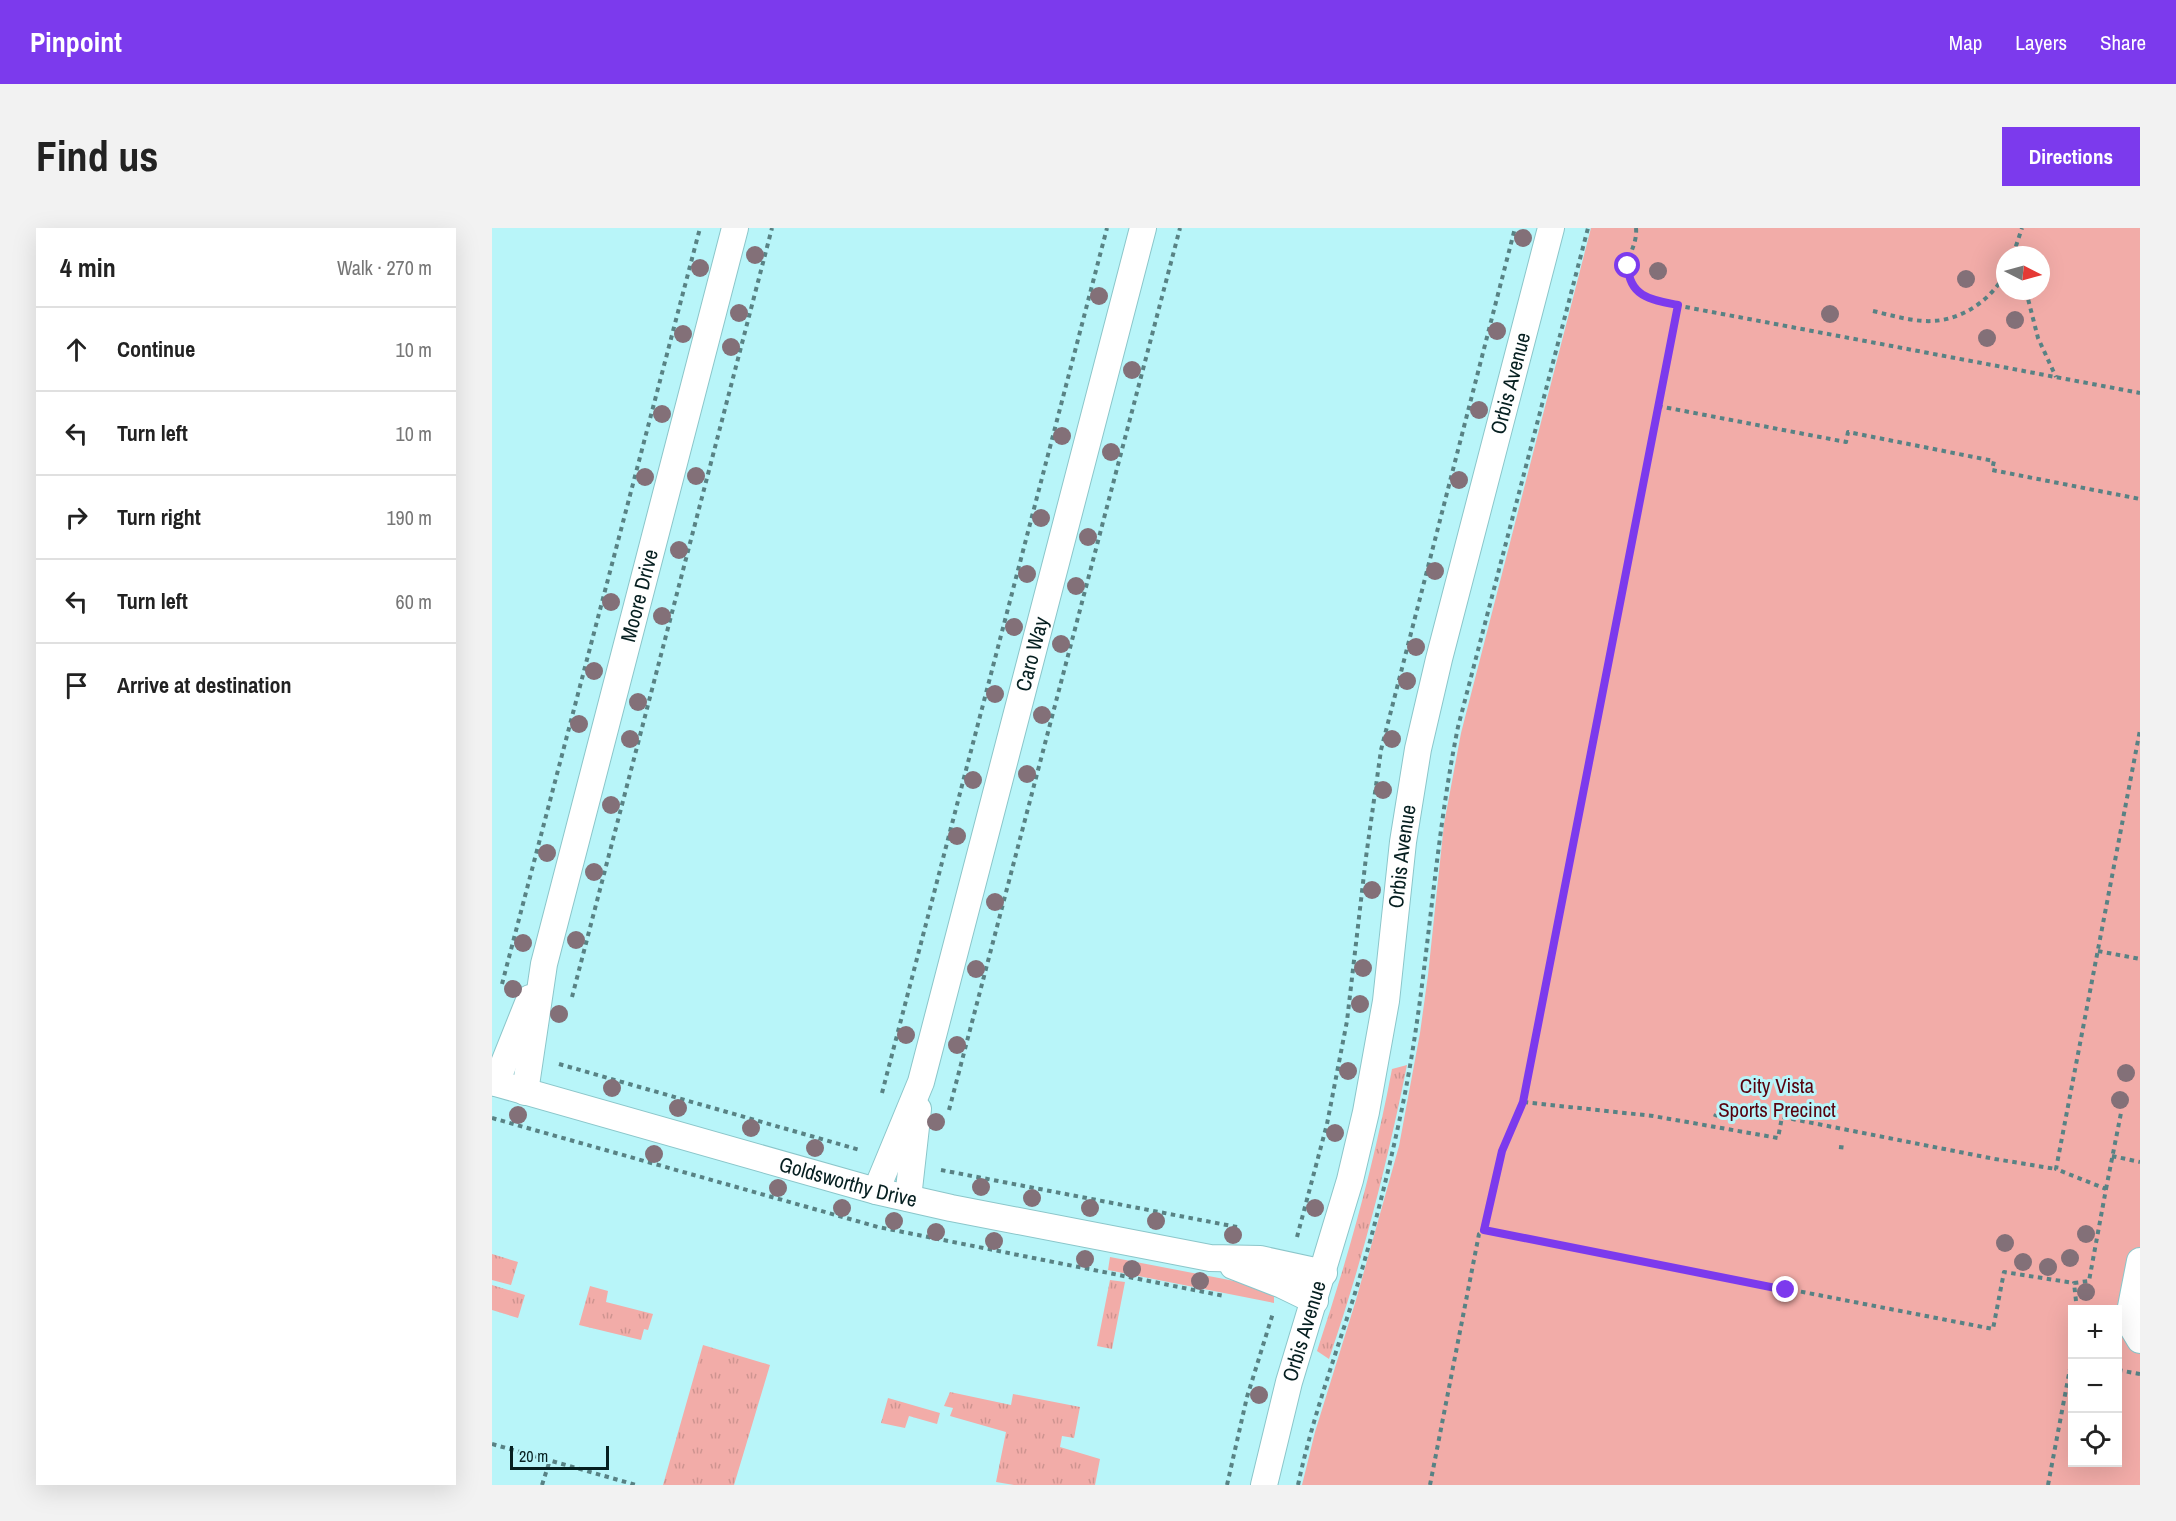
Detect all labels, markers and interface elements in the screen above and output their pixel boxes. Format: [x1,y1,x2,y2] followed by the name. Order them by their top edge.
[30,23,122,61] text: Pinpoint
[1949,28,1982,57] text: Map
[2015,28,2067,57] text: Layers
[2100,28,2146,57] text: Share
[2002,127,2140,186] button: Directions
[36,128,158,184] text: Find us
[1996,246,2050,300] north arrow
[60,250,116,285] text: 4 min
[1614,252,1640,278] route start
[337,254,432,281] text: Walk · 270 m
[1483,329,1537,437] street label: Orbis Avenue
[60,333,93,366] icon: ahead
[117,334,195,364] text: Continue
[396,336,432,363] text: 10 m
[60,417,93,450] icon: left
[117,418,188,448] text: Turn left
[396,420,432,447] text: 10 m
[60,501,93,534] icon: right
[117,502,201,532] text: Turn right
[386,504,432,531] text: 190 m
[613,546,665,645] street label: Moore Drive
[60,585,93,618] icon: left
[117,586,188,616] text: Turn left
[396,588,432,615] text: 60 m
[1008,613,1055,694] street label: Caro Way
[60,669,93,702] icon: arrive
[117,670,291,700] text: Arrive at destination
[1381,803,1423,910] street label: Orbis Avenue
[1718,1071,1836,1124] park label: City Vista Sports Precinct
[776,1149,920,1214] street label: Goldsworthy Drive
[1772,1276,1798,1302] route end
[1275,1277,1333,1385] street label: Orbis Avenue
[2068,1305,2122,1467] map controls
[2068,1305,2122,1359] button: +
[2068,1359,2122,1413] button: −
[2068,1413,2122,1467] button: locate
[510,1443,609,1470] scale bar
[519,1445,548,1467] text: 20 m

